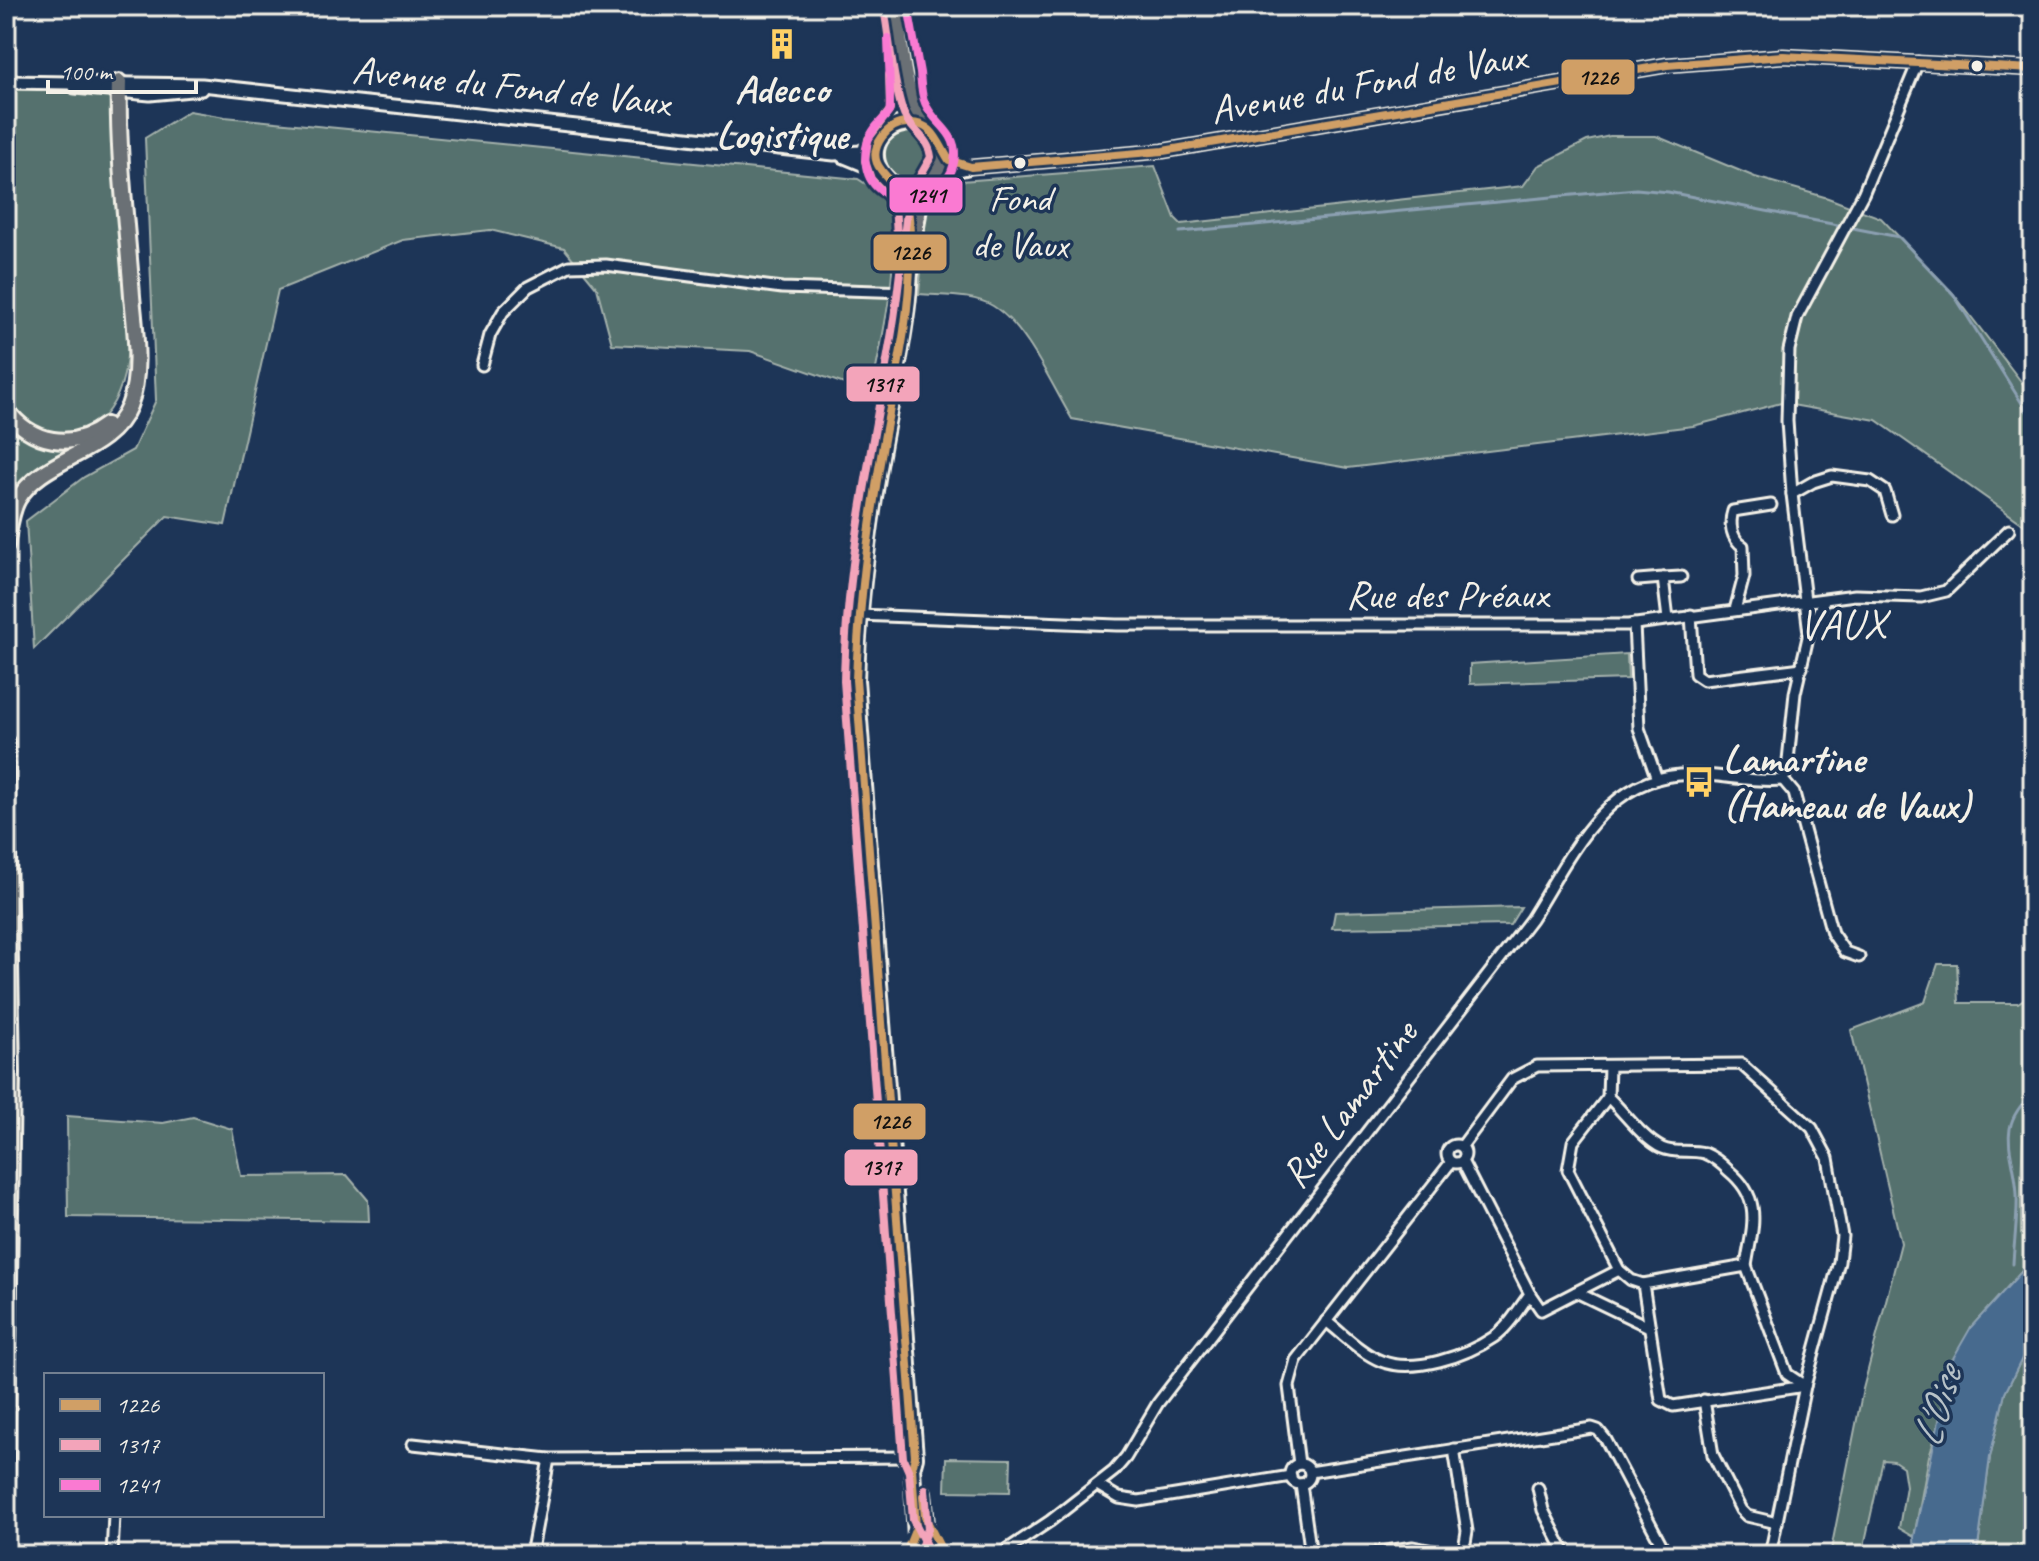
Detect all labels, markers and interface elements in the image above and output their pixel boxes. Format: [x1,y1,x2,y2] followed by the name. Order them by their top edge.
[765,27,799,61] building icon: Adecco Logistique
[1207,30,1532,135] street label: Avenue du Fond de Vaux
[48,44,196,94] scale bar
[350,44,675,128] street label: Avenue du Fond de Vaux
[60,57,114,87] text: 100 m
[1560,58,1636,96] line badge: 1226
[1969,58,1985,74] unlabelled marker
[716,64,851,160] place label: Adecco Logistique
[1578,64,1620,92] text: 1226
[1012,155,1028,171] marker: Fond de Vaux
[972,175,1071,268] place label: Fond de Vaux
[888,176,964,214] line badge: 1241
[906,182,948,210] text: 1241
[872,233,948,272] line badge: 1226
[890,239,932,267] text: 1226
[845,365,921,403] line badge: 1317
[863,371,905,399] text: 1317
[1346,570,1551,620] street label: Rue des Préaux
[1799,598,1891,651] district label: VAUX
[1723,734,1973,830] place label: Lamartine (Hameau de Vaux)
[1682,765,1716,799] bus stop icon: Lamartine (Hameau de Vaux)
[1270,1008,1430,1198] street label: Rue Lamartine
[852,1102,927,1141] line badge: 1226
[870,1108,912,1136] text: 1226
[843,1148,919,1187] line badge: 1317
[861,1154,903,1182] text: 1317
[1900,1355,1976,1453] water label: L'Oise
[44,1373,324,1517] legend
[116,1390,160,1420] text: 1226
[116,1430,160,1460] text: 1317
[116,1470,160,1500] text: 1241

